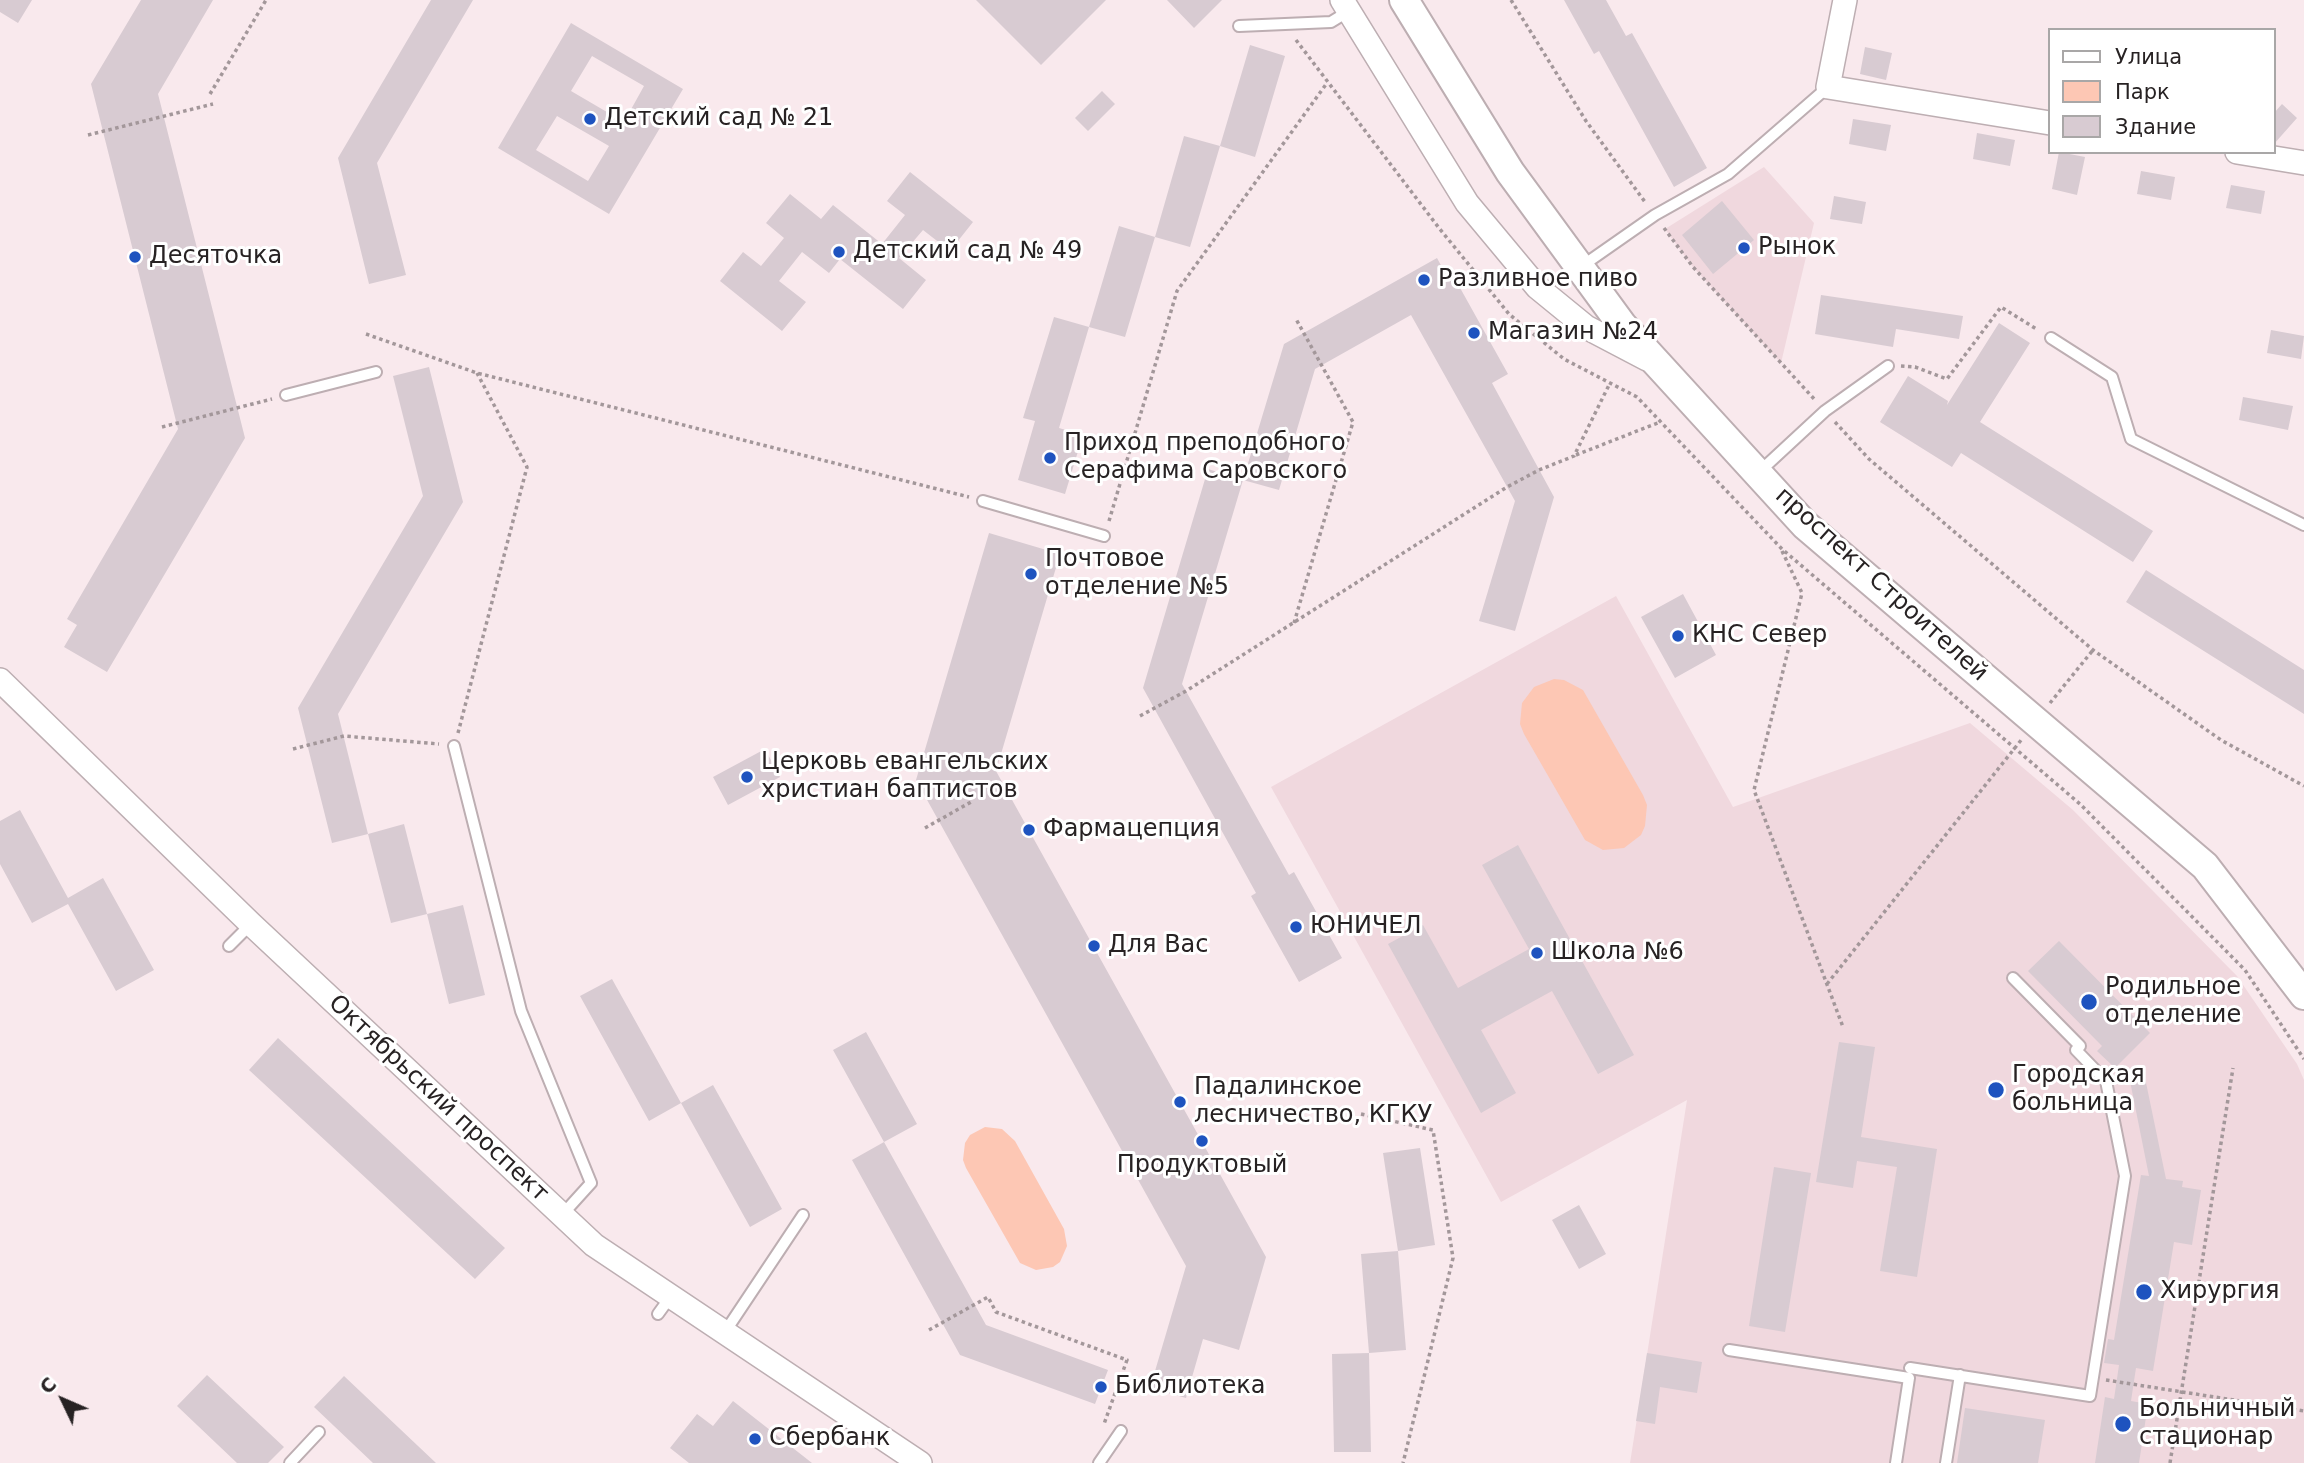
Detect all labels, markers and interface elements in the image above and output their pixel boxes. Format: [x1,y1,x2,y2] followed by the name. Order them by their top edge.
[2048,28,2276,154] legend
[2115,45,2182,69] text: Улица
[2115,80,2170,104] text: Парк
[604,105,833,133] place label: Детский сад № 21
[582,111,598,127] marker: Детский сад № 21
[2115,115,2196,139] text: Здание
[1758,234,1836,262] place label: Рынок
[853,238,1082,266] place label: Детский сад № 49
[1736,240,1752,256] marker: Рынок
[149,243,282,271] place label: Десяточка
[831,244,847,260] marker: Детский сад № 49
[127,249,143,265] marker: Десяточка
[1438,266,1638,294] place label: Разливное пиво
[1416,272,1432,288] marker: Разливное пиво
[1488,319,1658,347] place label: Магазин №24
[1466,325,1482,341] marker: Магазин №24
[1064,430,1347,486] place label: Приход преподобного Серафима Саровского
[1042,450,1058,466] marker: Приход преподобного Серафима Саровского
[1769,482,1993,688] street label: проспект Строителей
[1045,546,1229,602] place label: Почтовое отделение №5
[1023,566,1039,582] marker: Почтовое отделение №5
[1692,622,1827,650] place label: КНС Север
[1670,628,1686,644] marker: КНС Север
[761,749,1048,805] place label: Церковь евангельских христиан баптистов
[739,769,755,785] marker: Церковь евангельских христиан баптистов
[1043,816,1220,844] place label: Фармацепция
[1021,822,1037,838] marker: Фармацепция
[1310,913,1422,941] place label: ЮНИЧЕЛ
[1288,919,1304,935] marker: ЮНИЧЕЛ
[1108,932,1209,960] place label: Для Вас
[1086,938,1102,954] marker: Для Вас
[1551,939,1684,967] place label: Школа №6
[1529,945,1545,961] marker: Школа №6
[2105,974,2241,1030] place label: Родильное отделение
[322,989,554,1209] street label: Октябрьский проспект
[2079,992,2099,1012] marker: Родильное отделение
[2012,1062,2145,1118] place label: Городская больница
[1194,1074,1432,1130] place label: Падалинское лесничество, КГКУ
[1986,1080,2006,1100] marker: Городская больница
[1172,1094,1188,1110] marker: Падалинское лесничество, КГКУ
[1194,1133,1210,1149] marker: Продуктовый
[1117,1152,1287,1180] place label: Продуктовый
[2160,1278,2279,1306] place label: Хирургия
[2134,1282,2154,1302] marker: Хирургия
[28,1365,98,1435] north arrow
[35,1373,61,1398] text: С
[1115,1373,1265,1401] place label: Библиотека
[1093,1379,1109,1395] marker: Библиотека
[2139,1396,2295,1452] place label: Больничный стационар
[2113,1414,2133,1434] marker: Больничный стационар
[769,1425,890,1453] place label: Сбербанк
[747,1431,763,1447] marker: Сбербанк

